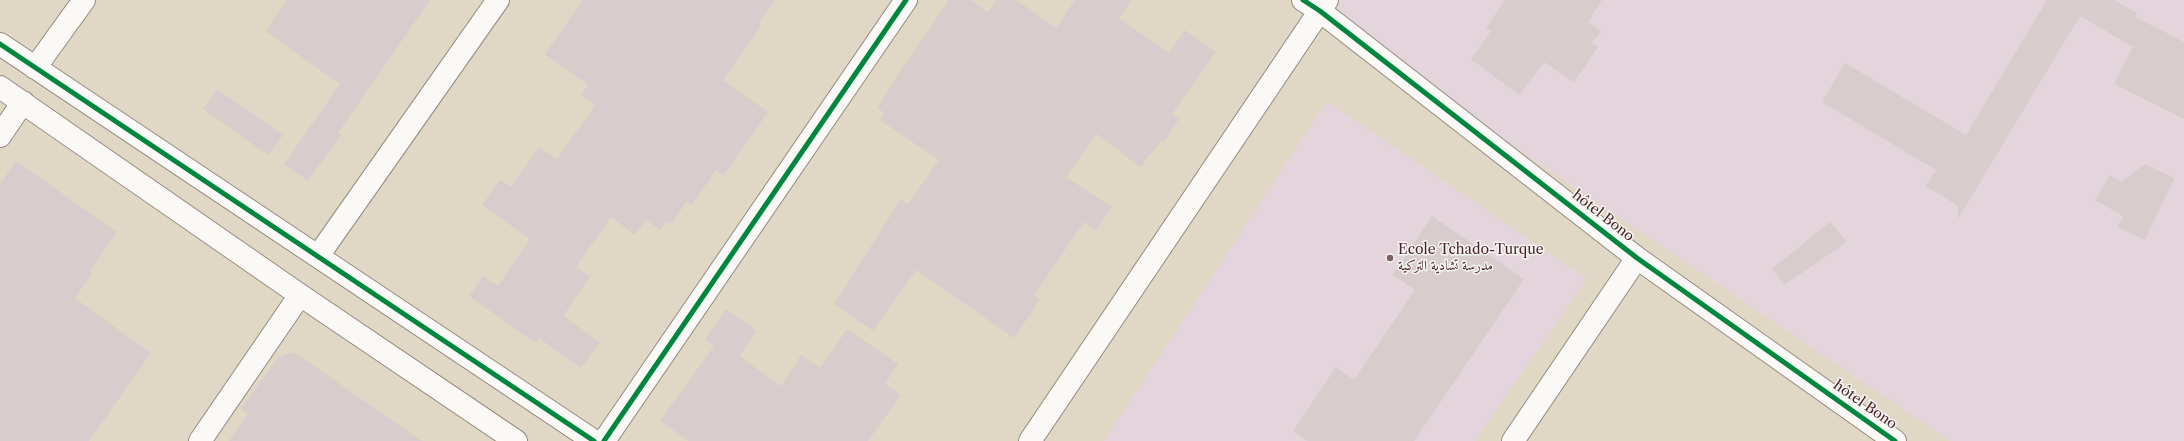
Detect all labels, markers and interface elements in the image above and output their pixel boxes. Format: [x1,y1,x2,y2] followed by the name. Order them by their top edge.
[1569,187,1637,245] street label: hôtel Bono
[1398,242,1544,274] place label: Ecole Tchado-Turque مدرسة تشادية التركية
[1385,253,1395,263] marker: Ecole Tchado-Turque مدرسة تشادية التركية
[1830,377,1900,433] street label: hôtel Bono

